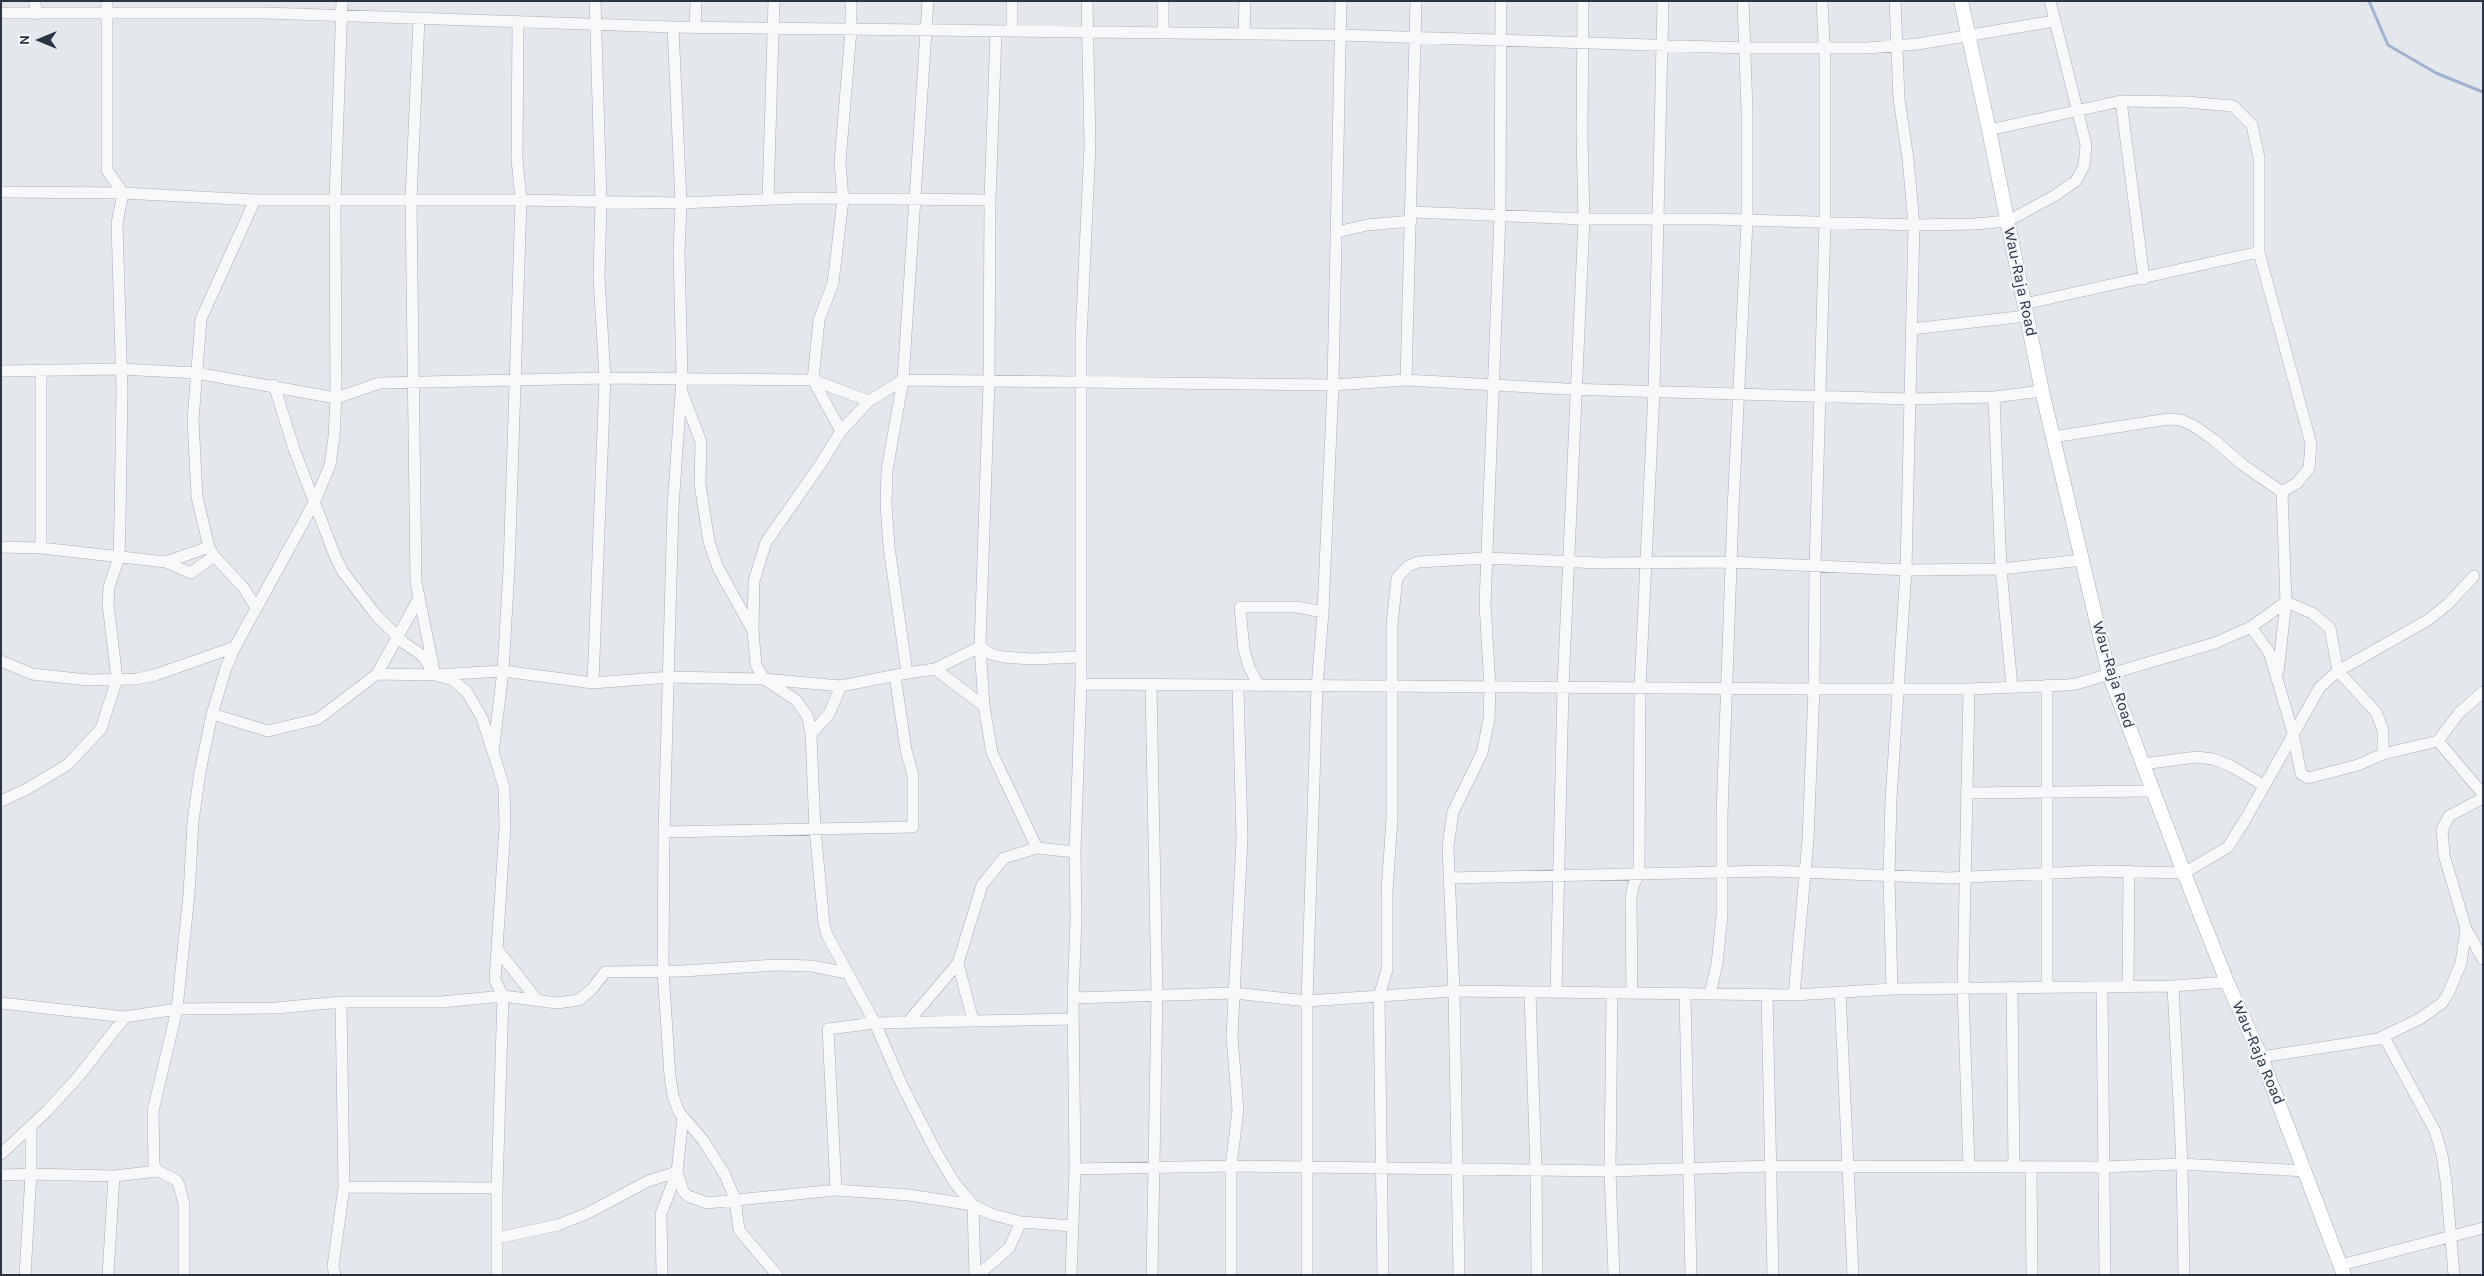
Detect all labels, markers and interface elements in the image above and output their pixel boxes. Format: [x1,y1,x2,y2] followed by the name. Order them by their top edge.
[15,15,65,65] north arrow
[16,35,33,45] text: N
[1999,226,2041,338] street label: Wau-Raja Road
[2088,619,2138,731] street label: Wau-Raja Road
[2227,998,2289,1108] street label: Wau-Raja Road

